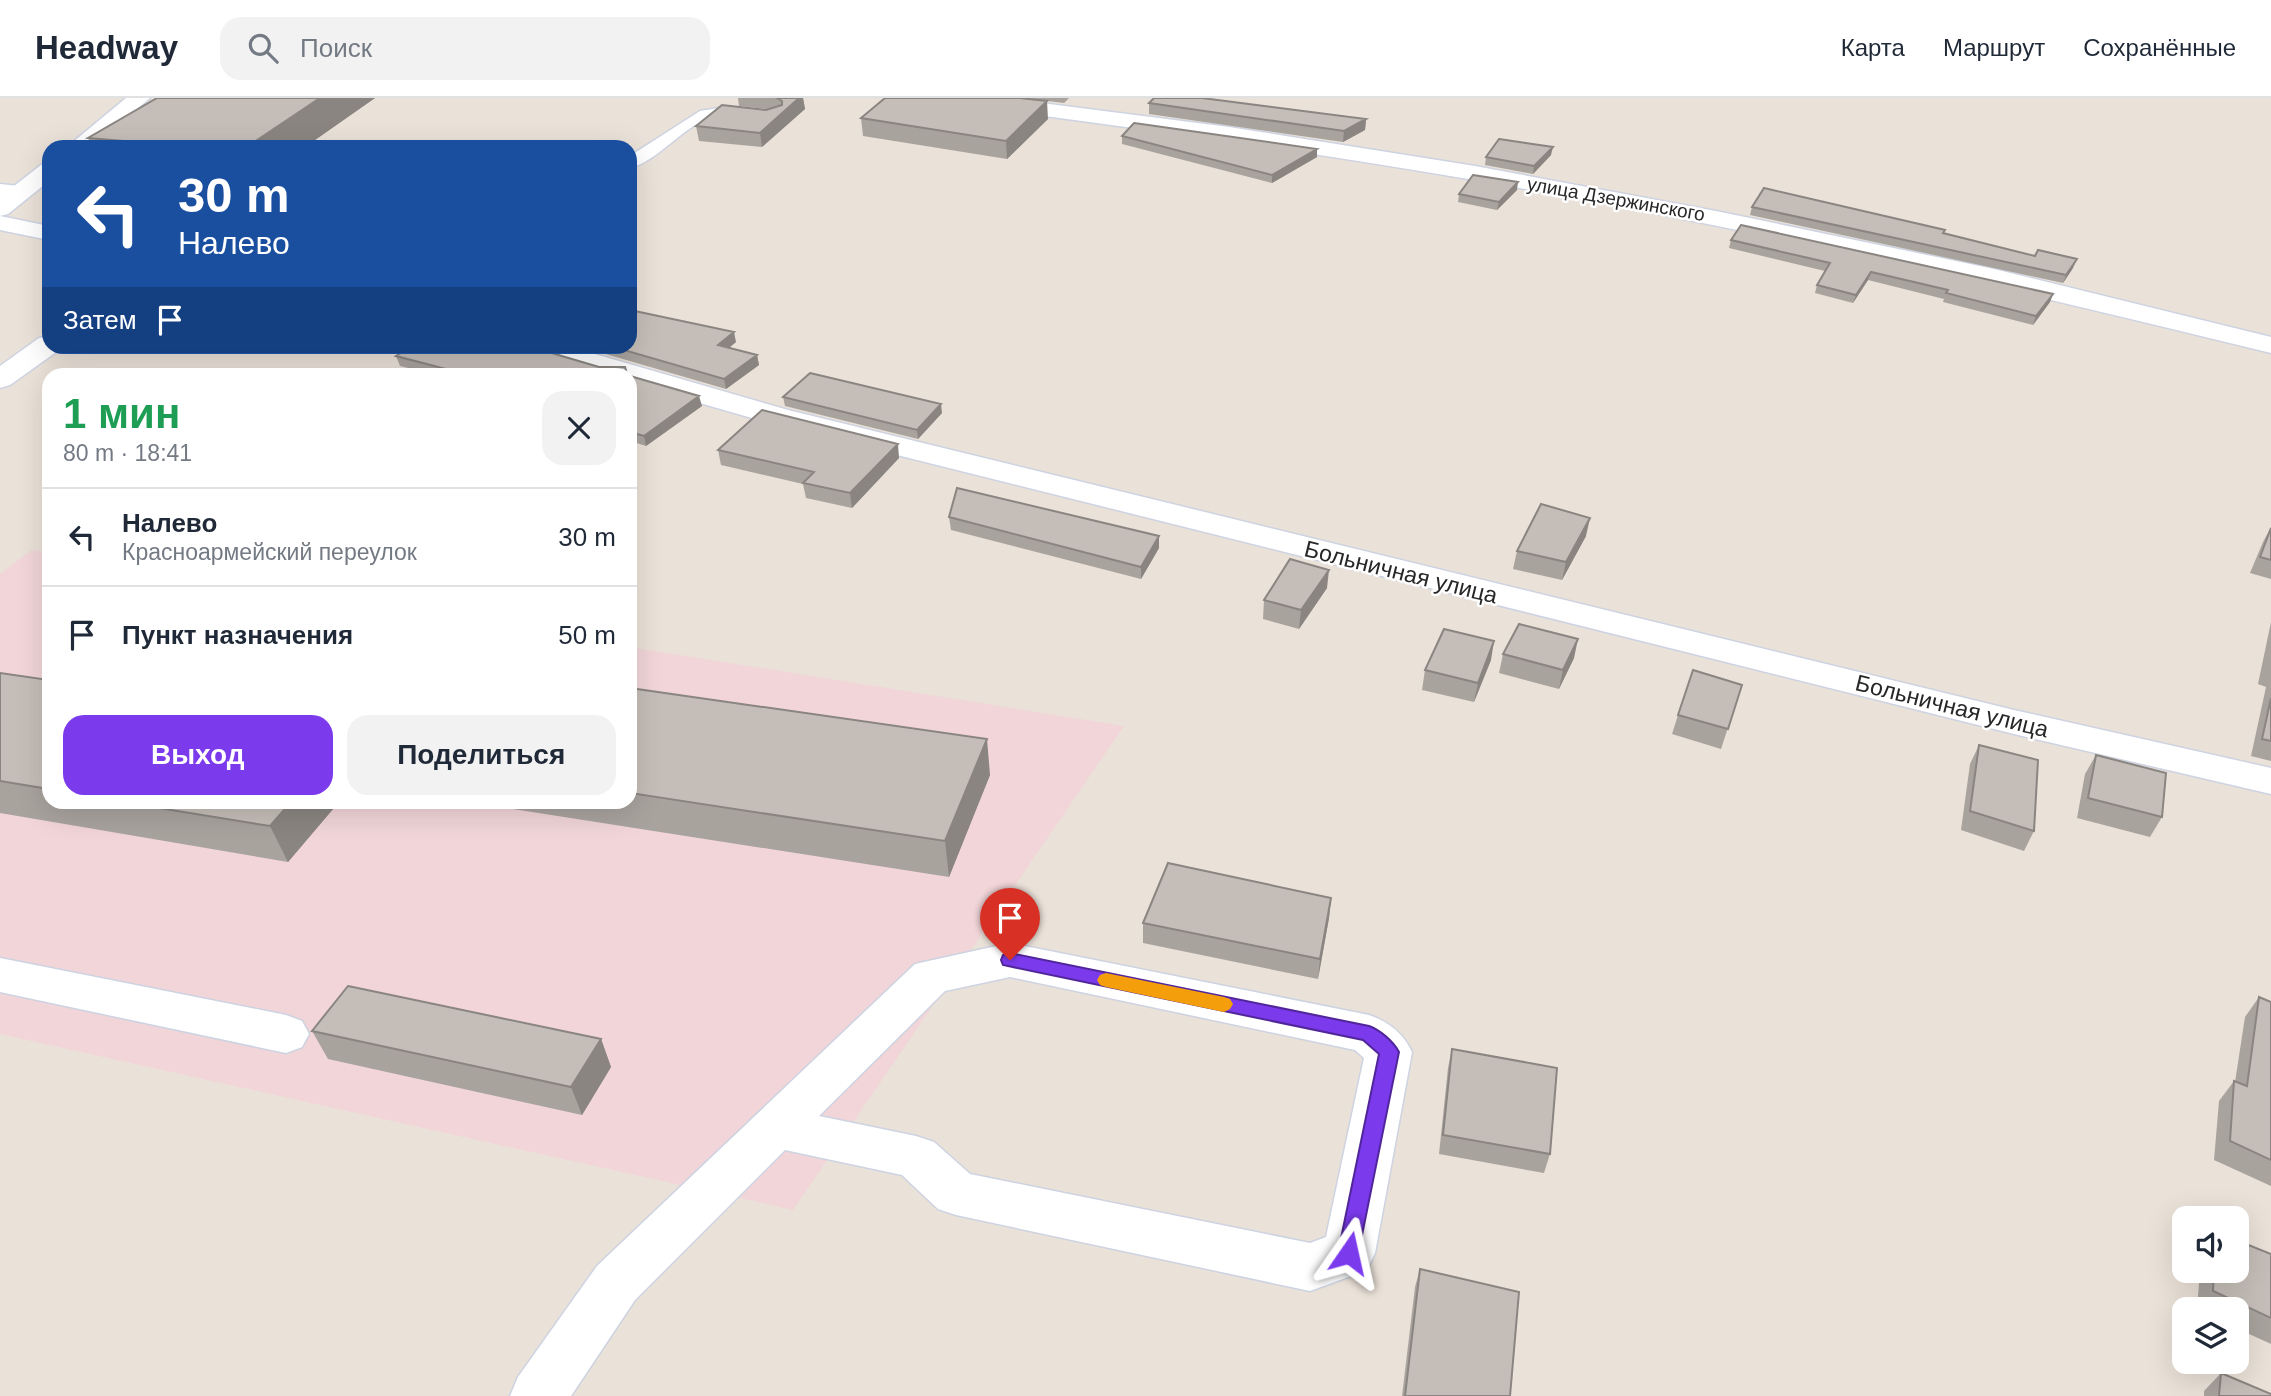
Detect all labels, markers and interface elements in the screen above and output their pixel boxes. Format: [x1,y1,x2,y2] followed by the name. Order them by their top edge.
[220,17,710,80] search box
[35,29,178,66] text: Headway
[244,29,282,67] icon: search
[300,33,372,63] text: Поиск
[1841,34,1905,61] text: Карта
[1943,34,2045,61] text: Маршрут
[2083,34,2236,61] text: Сохранённые
[63,168,154,259] icon: left
[178,168,290,222] text: 30 m
[1525,173,1707,225] street label: улица Дзержинского
[178,225,290,261] text: Налево
[151,301,189,339] icon: arrive
[63,305,137,335] text: Затем
[63,390,180,437] text: 1 мин
[542,391,616,465] button: close
[63,440,192,466] text: 80 m · 18:41
[122,508,217,538] text: Налево
[63,518,101,556] icon: left
[558,522,616,552] text: 30 m
[1302,535,1500,609] street label: Больничная улица
[122,539,417,565] text: Красноармейский переулок
[63,616,101,654] icon: arrive
[122,620,353,650] text: Пункт назначения
[558,620,616,650] text: 50 m
[1853,669,2051,743] street label: Больничная улица
[63,715,333,795] button: Выход
[347,715,616,795] button: Поделиться
[980,888,1040,960] pin
[991,899,1029,937] icon: arrive
[2172,1206,2249,1374] map controls
[2172,1206,2249,1283] button: sound
[1312,1216,1386,1290] position arrow
[2172,1297,2249,1374] button: layers

